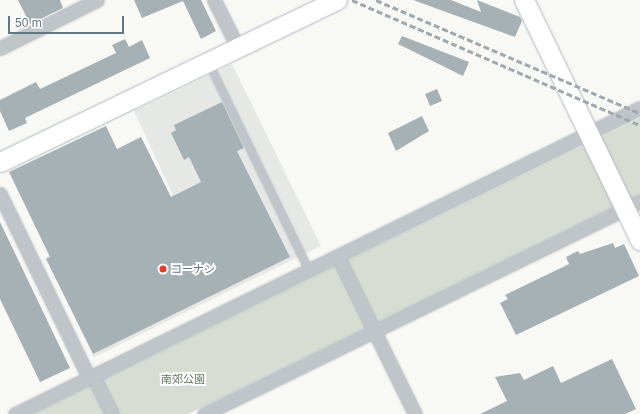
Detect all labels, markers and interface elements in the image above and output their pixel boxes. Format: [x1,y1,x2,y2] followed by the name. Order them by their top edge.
[10,8,126,34] scale bar
[15,16,42,30] text: 50 m
[171,262,215,276] place label: コーナン
[158,264,168,274] marker: コーナン
[161,372,205,386] park label: 南郊公園

